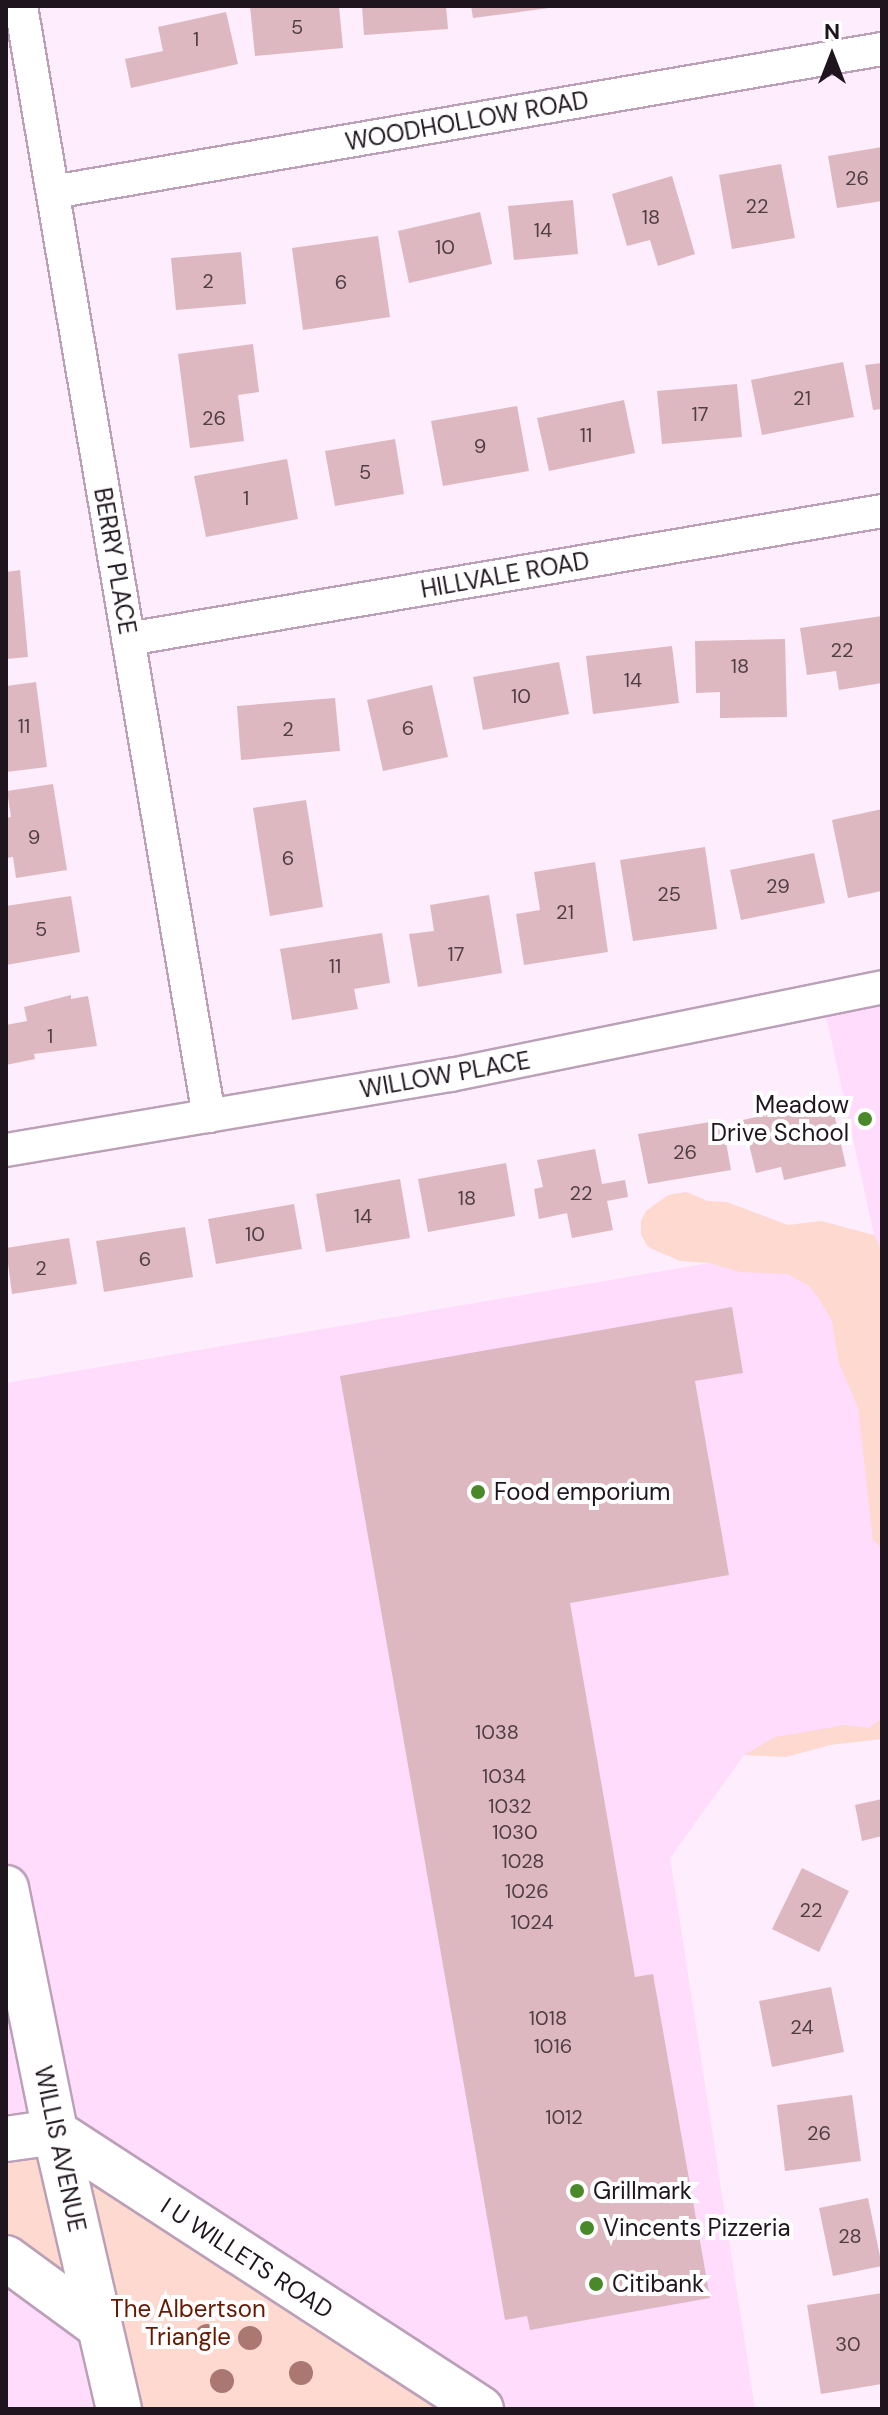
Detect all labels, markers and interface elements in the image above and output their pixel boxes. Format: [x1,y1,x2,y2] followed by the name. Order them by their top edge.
[291,15,303,39] house number: 5
[792,16,872,96] north arrow
[824,17,840,46] text: N
[193,27,199,51] house number: 1
[343,85,591,157] street label: WOODHOLLOW ROAD
[845,166,869,190] house number: 26
[745,194,769,218] house number: 22
[642,205,660,229] house number: 18
[534,218,552,242] house number: 14
[435,235,455,259] house number: 10
[202,269,214,293] house number: 2
[335,270,347,294] house number: 6
[793,386,811,410] house number: 21
[692,402,708,426] house number: 17
[202,406,226,430] house number: 26
[580,423,592,447] house number: 11
[474,434,486,458] house number: 9
[359,460,371,484] house number: 5
[88,485,142,637] street label: BERRY PLACE
[243,486,249,510] house number: 1
[418,546,592,604] street label: HILLVALE ROAD
[830,638,854,662] house number: 22
[731,654,749,678] house number: 18
[624,668,642,692] house number: 14
[511,684,531,708] house number: 10
[18,714,30,738] house number: 11
[402,716,414,740] house number: 6
[282,717,294,741] house number: 2
[28,825,40,849] house number: 9
[282,846,294,870] house number: 6
[766,874,790,898] house number: 29
[657,882,681,906] house number: 25
[556,900,574,924] house number: 21
[35,917,47,941] house number: 5
[448,942,464,966] house number: 17
[329,954,341,978] house number: 11
[47,1024,53,1048] house number: 1
[358,1046,532,1104] street label: WILLOW PLACE
[711,1091,849,1147] place label: Meadow Drive School
[856,1110,874,1128] marker: Meadow Drive School
[673,1140,697,1164] house number: 26
[569,1181,593,1205] house number: 22
[458,1186,476,1210] house number: 18
[354,1204,372,1228] house number: 14
[245,1222,265,1246] house number: 10
[139,1247,151,1271] house number: 6
[35,1256,47,1280] house number: 2
[494,1478,670,1506] place label: Food emporium
[469,1483,487,1501] marker: Food emporium
[475,1720,519,1744] house number: 1038
[482,1764,526,1788] house number: 1034
[488,1794,532,1818] house number: 1032
[492,1820,538,1844] house number: 1030
[501,1849,545,1873] house number: 1028
[505,1879,549,1903] house number: 1026
[799,1898,823,1922] house number: 22
[510,1910,554,1934] house number: 1024
[529,2006,567,2030] house number: 1018
[790,2015,814,2039] house number: 24
[534,2034,572,2058] house number: 1016
[28,2063,92,2235] street label: WILLIS AVENUE
[545,2105,583,2129] house number: 1012
[807,2121,831,2145] house number: 26
[593,2177,692,2205] place label: Grillmark
[568,2182,586,2200] marker: Grillmark
[156,2192,338,2324] street label: I U WILLETS ROAD
[603,2214,791,2242] place label: Vincents Pizzeria
[578,2219,596,2237] marker: Vincents Pizzeria
[838,2224,862,2248] house number: 28
[612,2270,704,2298] place label: Citibank
[587,2275,605,2293] marker: Citibank
[110,2295,266,2351] park label: The Albertson Triangle
[835,2332,861,2356] house number: 30

